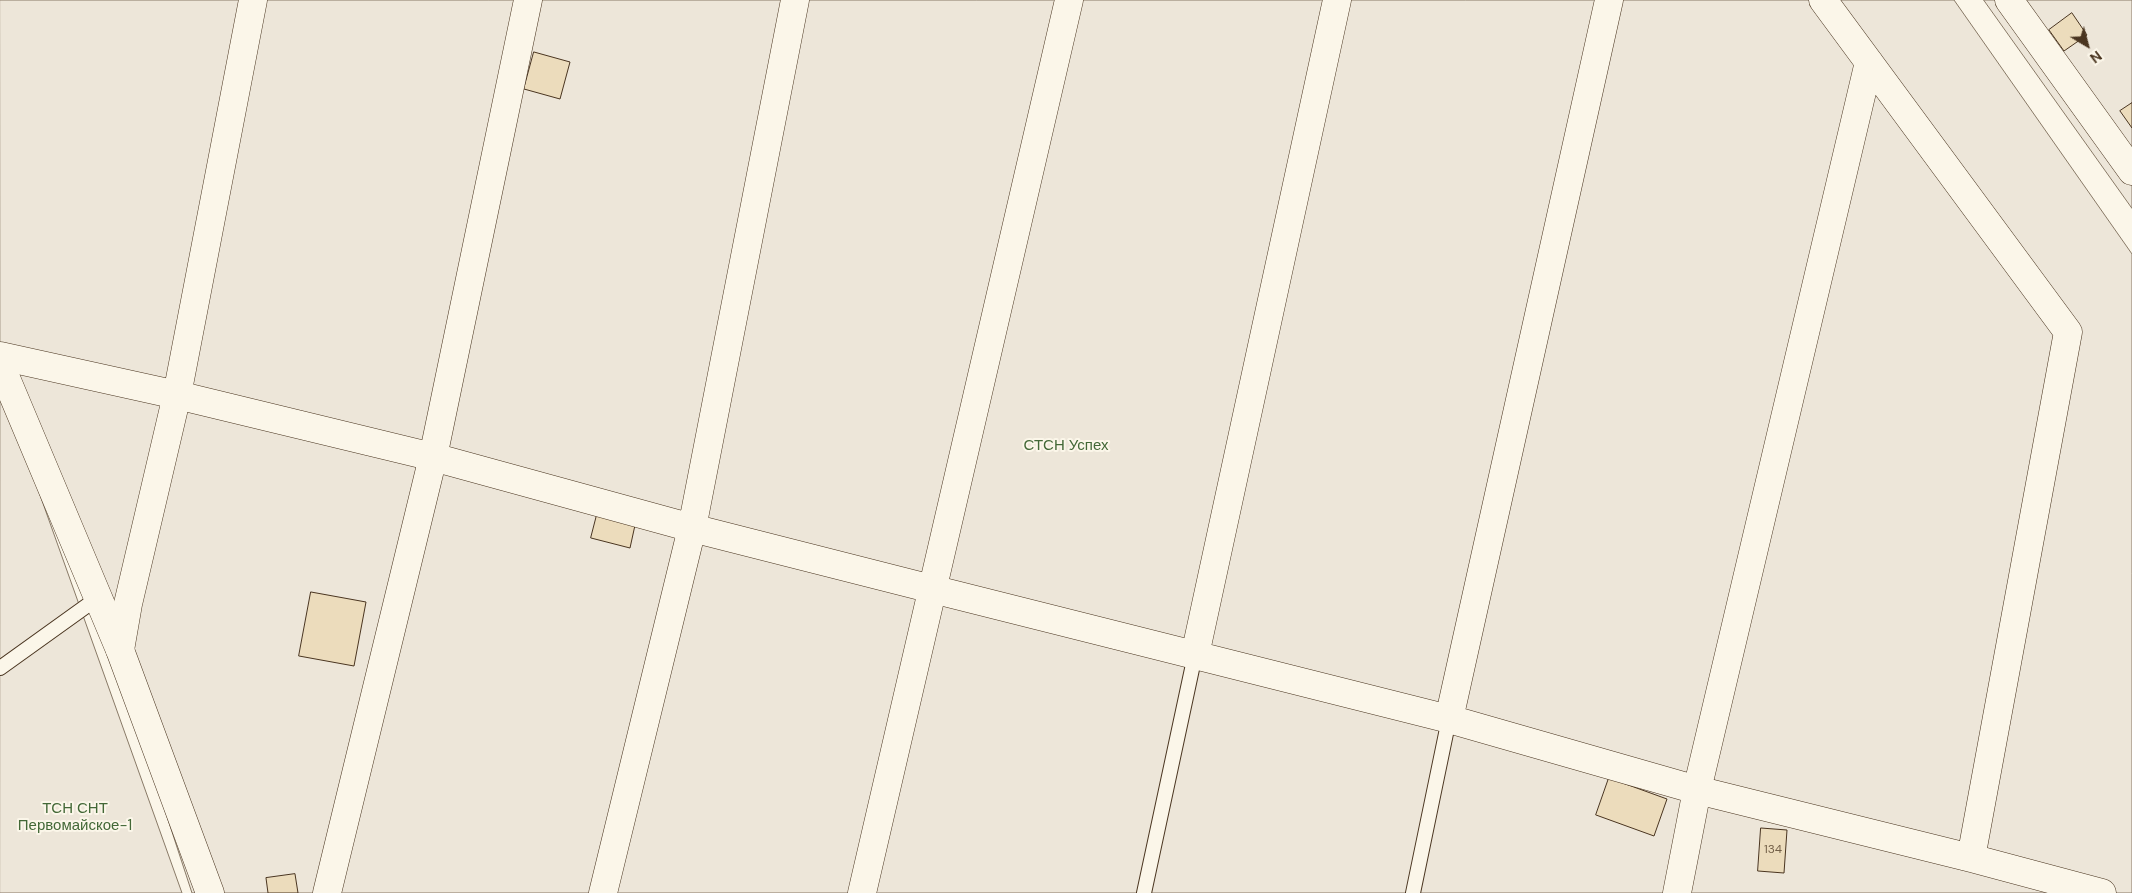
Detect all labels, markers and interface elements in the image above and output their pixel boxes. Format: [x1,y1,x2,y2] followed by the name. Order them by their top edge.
[2062,20,2112,70] north arrow
[2087,47,2106,67] text: N
[1024,437,1108,455] park label: СТСН Успех
[18,800,132,835] park label: ТСН СНТ Первомайское-1
[1764,843,1782,857] house number: 134

